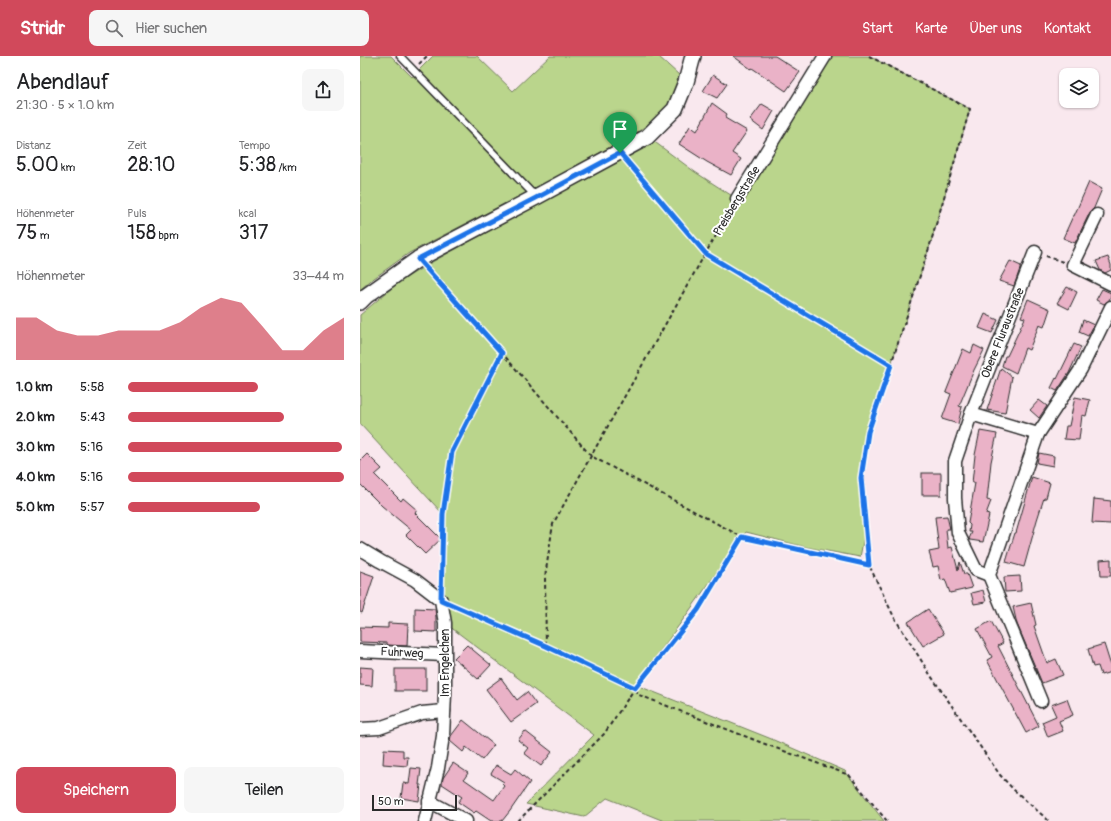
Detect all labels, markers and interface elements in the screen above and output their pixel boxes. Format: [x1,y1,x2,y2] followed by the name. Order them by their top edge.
[89,10,369,46] search box
[20,16,65,40] text: Stridr
[103,17,125,39] icon: search
[135,19,207,38] text: Hier suchen
[862,20,893,37] text: Start
[915,20,947,37] text: Karte
[969,20,1022,37] text: Über uns
[1044,20,1091,37] text: Kontakt
[16,68,110,96] text: Abendlauf
[1059,68,1099,108] map controls
[1059,68,1099,108] button: layers
[302,69,344,111] button: share
[16,97,114,113] text: 21:30 · 5 × 1.0 km
[603,112,637,153] pin
[609,118,631,140] icon: arrive
[16,139,51,152] text: Distanz
[127,139,147,152] text: Zeit
[239,139,270,152] text: Tempo
[16,152,59,177] text: 5.00
[127,152,175,177] text: 28:10
[239,152,276,177] text: 5:38
[59,161,75,174] text: km
[276,161,297,174] text: /km
[710,163,764,239] street label: Preisbergstraße
[16,207,75,220] text: Höhenmeter
[127,207,146,220] text: Puls
[239,207,257,220] text: kcal
[16,220,37,245] text: 75
[127,220,156,245] text: 158
[239,220,268,245] text: 317
[37,229,50,242] text: m
[156,229,179,242] text: bpm
[16,268,85,284] text: Höhenmeter
[292,268,344,284] text: 33–44 m
[978,285,1028,380] street label: Obere Fluraustraße
[16,379,53,395] text: 1.0 km
[80,379,104,395] text: 5:58
[16,409,55,425] text: 2.0 km
[80,409,105,425] text: 5:43
[16,439,55,455] text: 3.0 km
[80,439,103,455] text: 5:16
[16,469,55,485] text: 4.0 km
[80,469,103,485] text: 5:16
[16,499,55,515] text: 5.0 km
[80,499,104,515] text: 5:57
[438,628,453,697] street label: Im Engelchen
[380,644,424,662] street label: Fuhrweg
[16,767,176,813] button: Speichern
[184,767,344,813] button: Teilen
[372,793,457,812] scale bar
[378,795,404,808] text: 50 m

